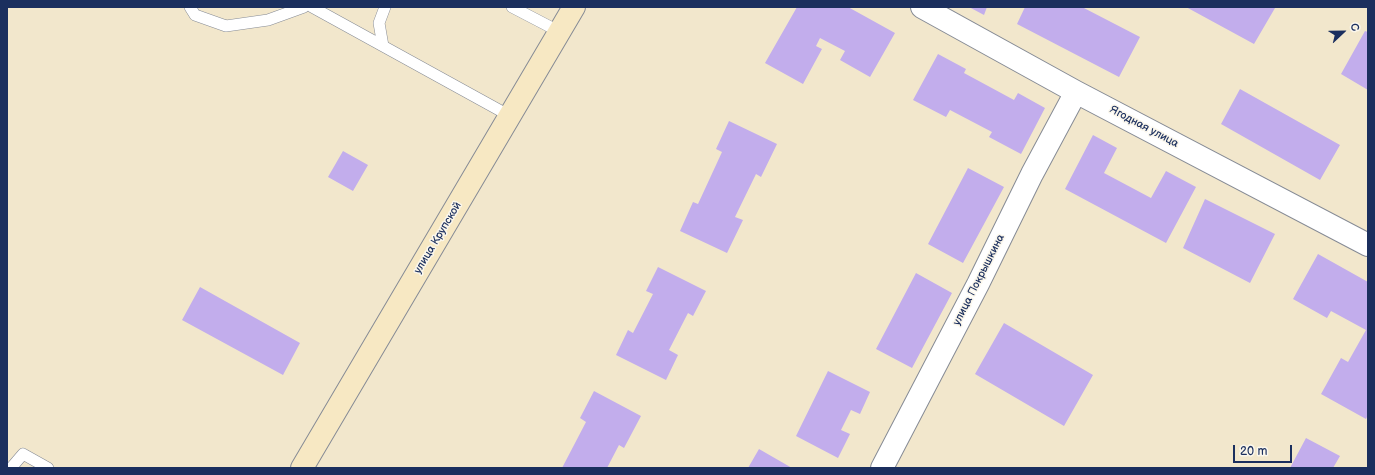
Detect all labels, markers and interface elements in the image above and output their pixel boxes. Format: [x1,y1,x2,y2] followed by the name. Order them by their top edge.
[1323,12,1363,52] north arrow
[1347,21,1362,33] text: С
[1107,103,1181,151] street label: Ягодная улица
[411,200,465,276] street label: улица Крупской
[950,232,1008,328] street label: улица Покрышкина
[1235,437,1294,463] scale bar
[1240,444,1267,459] text: 20 m

